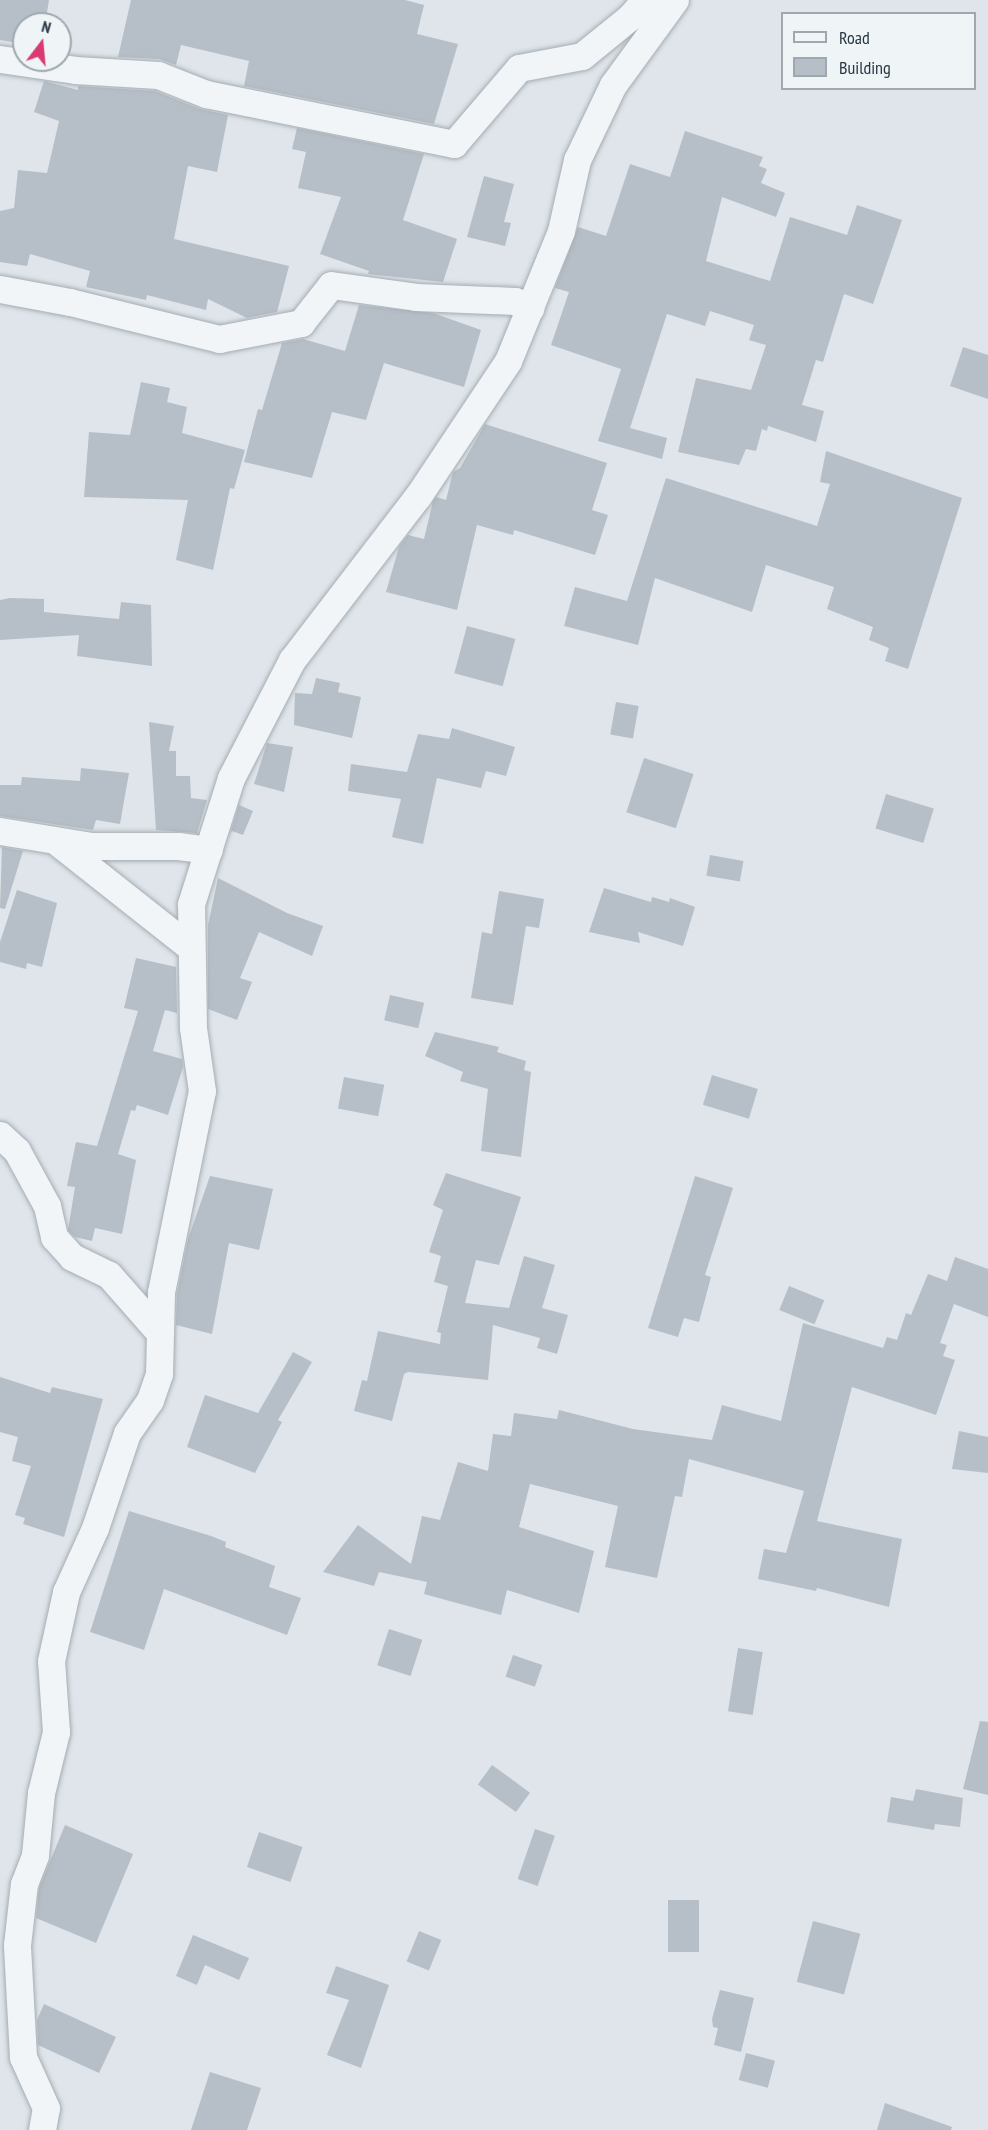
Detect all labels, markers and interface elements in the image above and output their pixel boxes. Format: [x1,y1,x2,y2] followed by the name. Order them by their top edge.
[12,12,72,72] north arrow
[781,12,976,90] legend
[39,16,53,37] text: N
[839,26,870,49] text: Road
[839,56,891,79] text: Building

